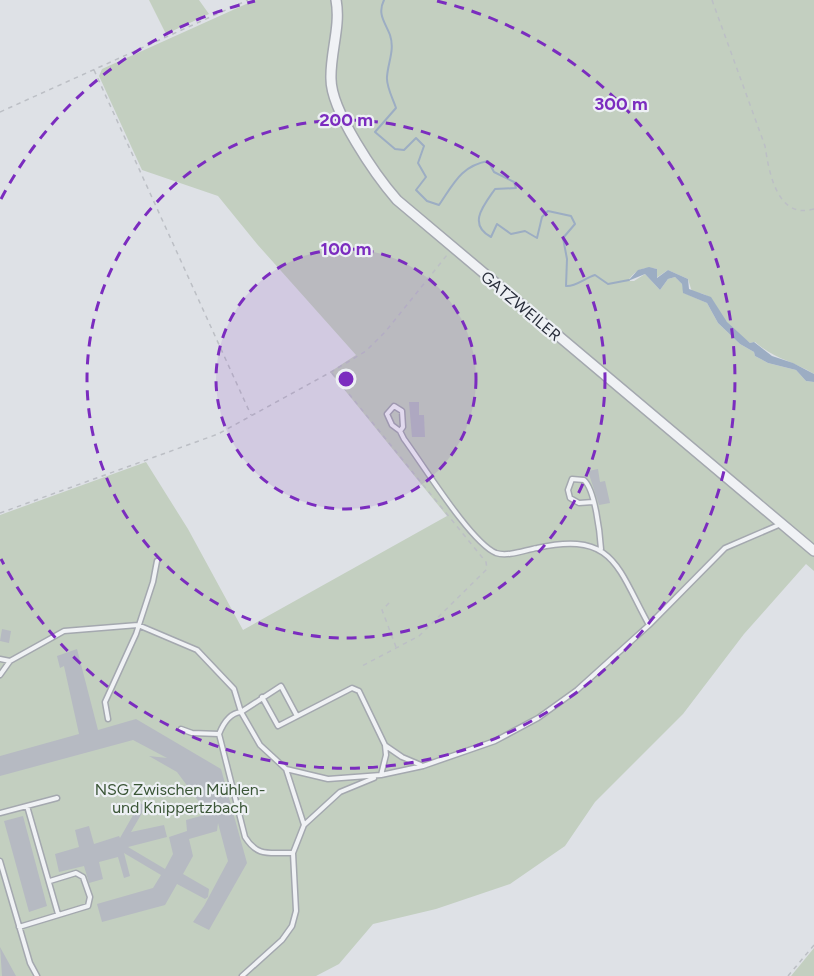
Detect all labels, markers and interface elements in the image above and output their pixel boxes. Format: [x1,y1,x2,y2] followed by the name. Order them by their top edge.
[594,93,648,115] text: 300 m
[319,109,373,131] text: 200 m
[321,238,371,260] text: 100 m
[477,267,565,345] street label: GATZWEILER
[336,369,356,389] centre of rings
[95,780,265,817] park label: NSG Zwischen Mühlen- und Knippertzbach

